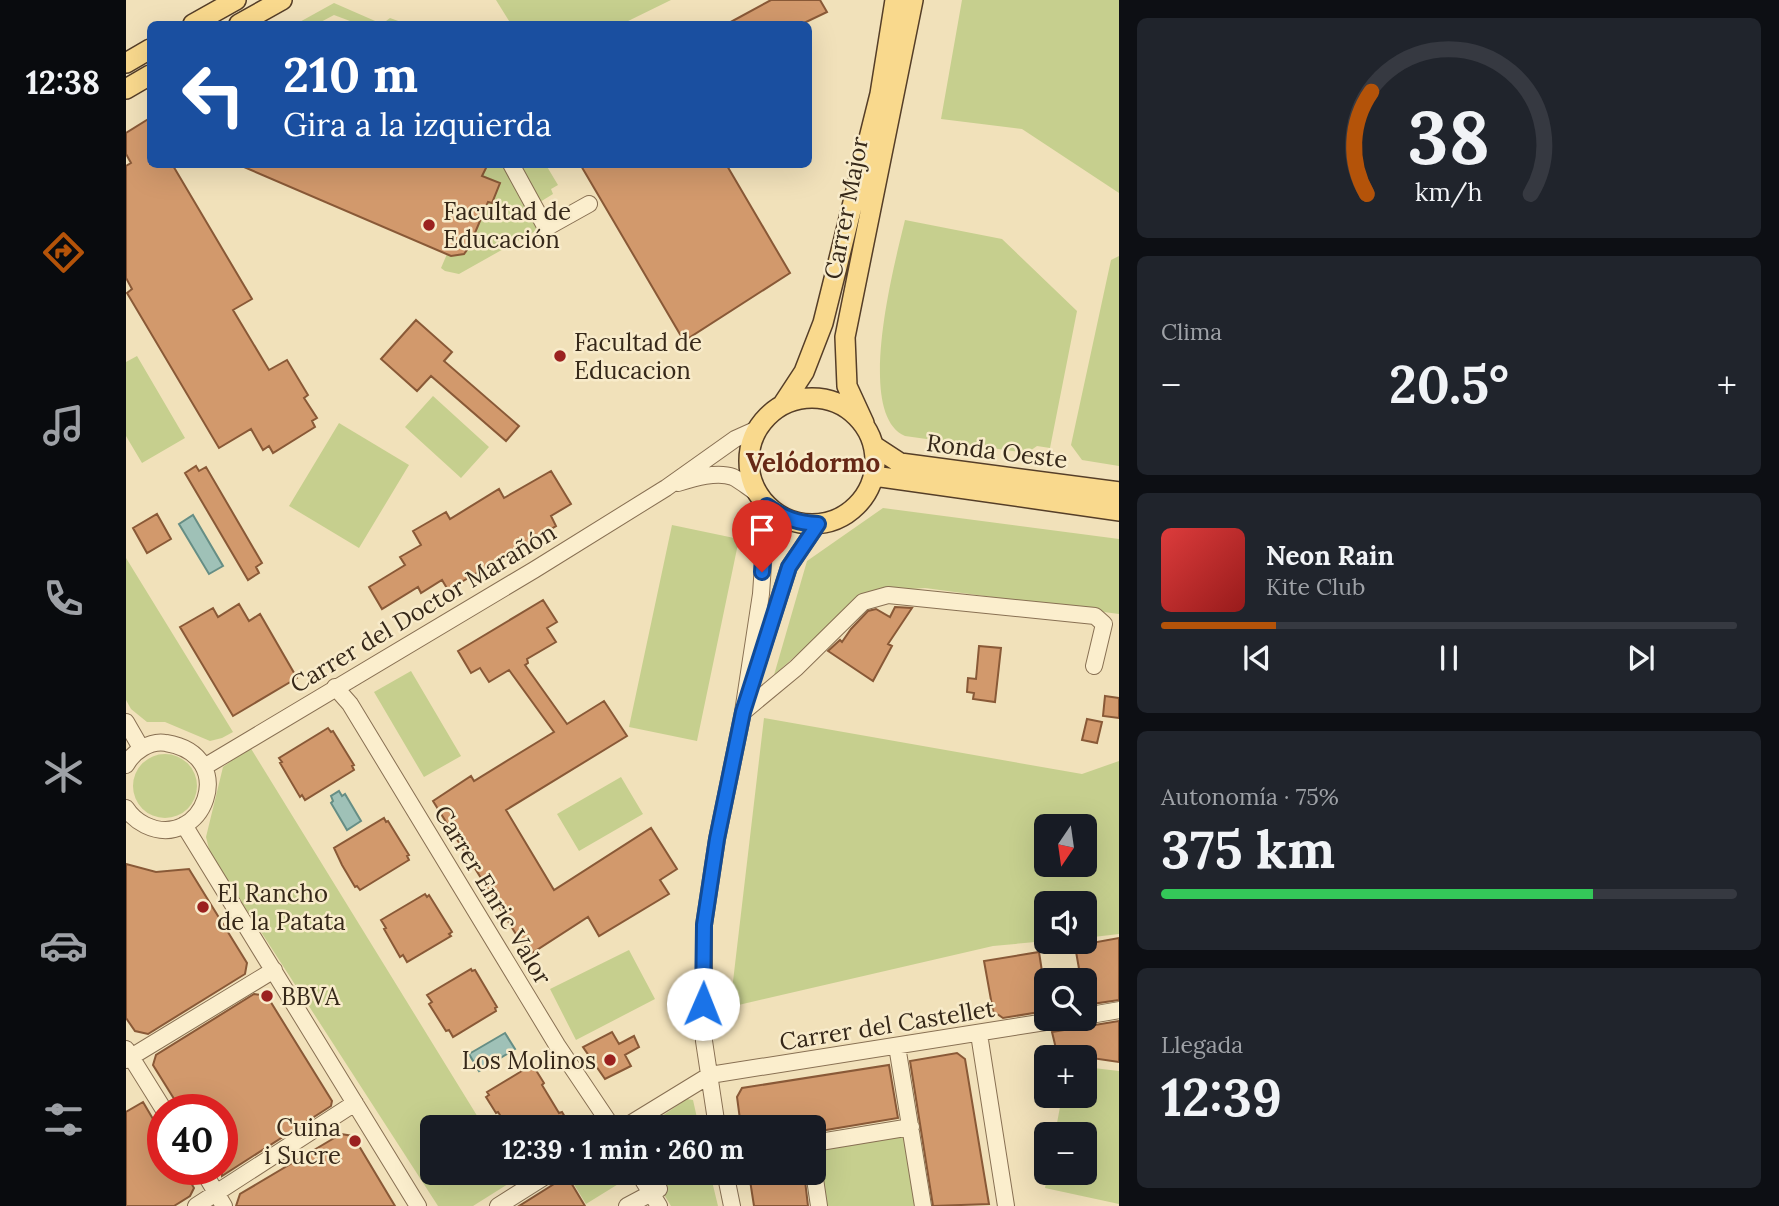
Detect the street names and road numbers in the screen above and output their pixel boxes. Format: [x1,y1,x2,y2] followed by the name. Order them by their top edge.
[817,133,875,282] street label: Carrer Major
[925,427,1069,475] street label: Ronda Oeste
[285,516,561,700] street label: Carrer del Doctor Marañón
[427,800,559,991] street label: Carrer Enric Valor
[777,993,998,1057] street label: Carrer del Castellet

